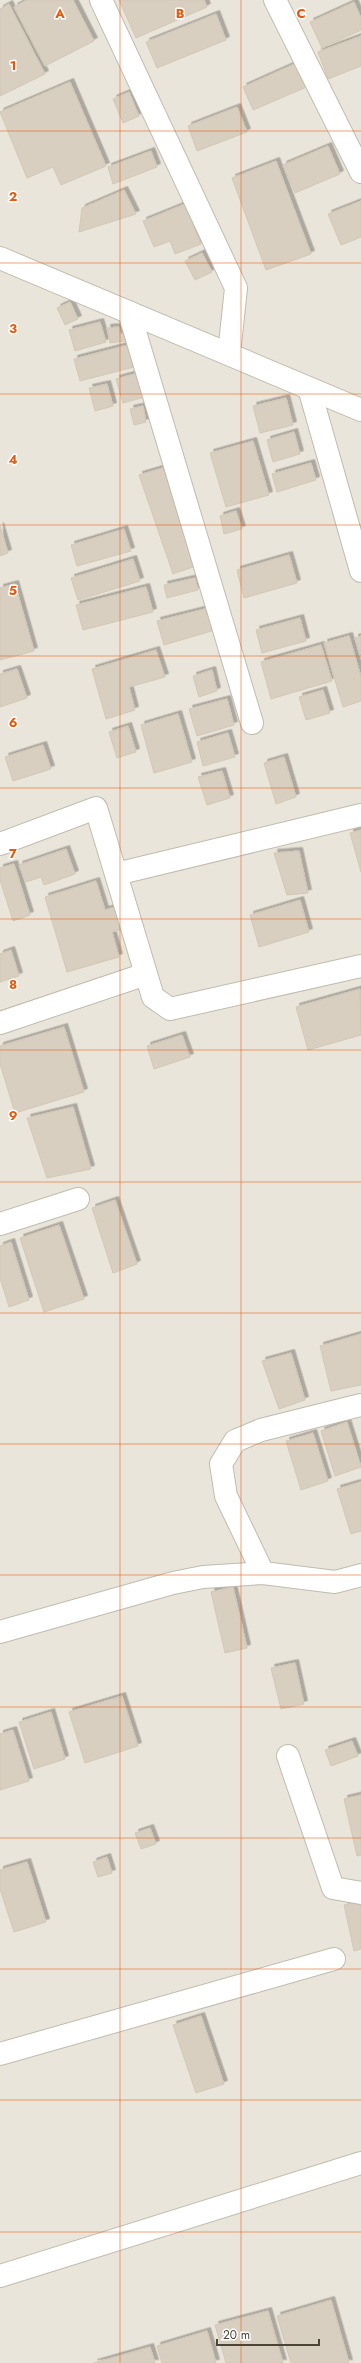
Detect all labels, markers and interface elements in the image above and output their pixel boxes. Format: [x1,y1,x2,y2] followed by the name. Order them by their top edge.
[54,4,65,23] text: A
[176,4,185,23] text: B
[296,4,306,23] text: C
[10,56,16,75] text: 1
[9,187,17,206] text: 2
[9,319,17,338] text: 3
[8,450,18,469] text: 4
[9,581,17,600] text: 5
[9,713,18,732] text: 6
[9,844,17,863] text: 7
[9,975,17,994] text: 8
[9,1106,18,1125] text: 9
[217,2321,319,2347] scale bar
[223,2326,250,2344] text: 20 m

